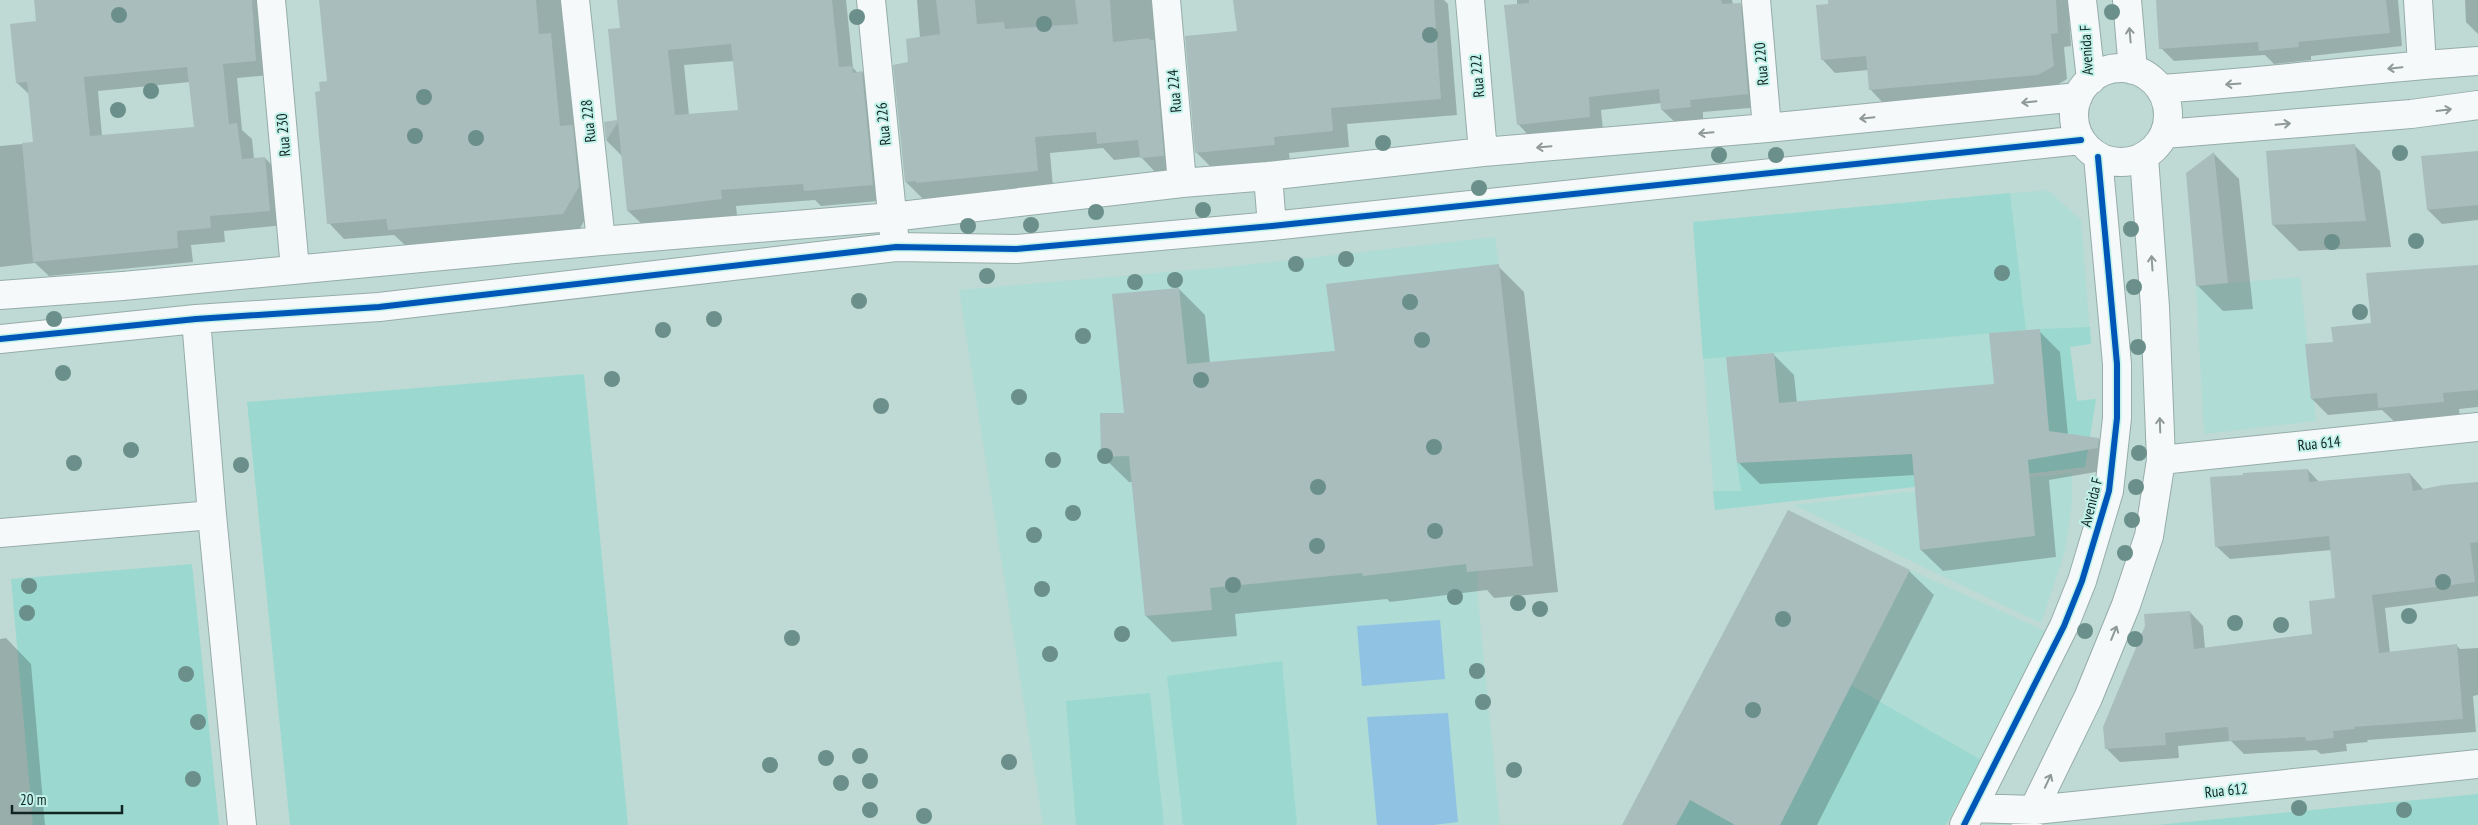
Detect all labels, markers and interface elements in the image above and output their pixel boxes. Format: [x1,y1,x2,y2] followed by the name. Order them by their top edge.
[2075,24,2097,76] street label: Avenida F
[2125,27,2135,43] one-way arrow
[1750,41,1772,86] street label: Rua 220
[1466,54,1488,98] street label: Rua 222
[2387,63,2403,72] one-way arrow
[1163,68,1185,113] street label: Rua 224
[2225,80,2241,89] one-way arrow
[2021,97,2037,107] one-way arrow
[576,99,600,143] street label: Rua 228
[871,101,895,146] street label: Rua 226
[2436,104,2452,114] one-way arrow
[272,112,294,157] street label: Rua 230
[1860,113,1876,123] one-way arrow
[2274,119,2290,129] one-way arrow
[1698,128,1714,138] one-way arrow
[1536,142,1552,152] one-way arrow
[2147,255,2156,271] one-way arrow
[2155,417,2164,433] one-way arrow
[2297,431,2342,455] street label: Rua 614
[2076,475,2106,529] street label: Avenida F
[2110,626,2120,641] one-way arrow
[2044,774,2053,789] one-way arrow
[2204,778,2248,802] street label: Rua 612
[12,782,122,814] scale bar
[20,790,46,809] text: 20 m

